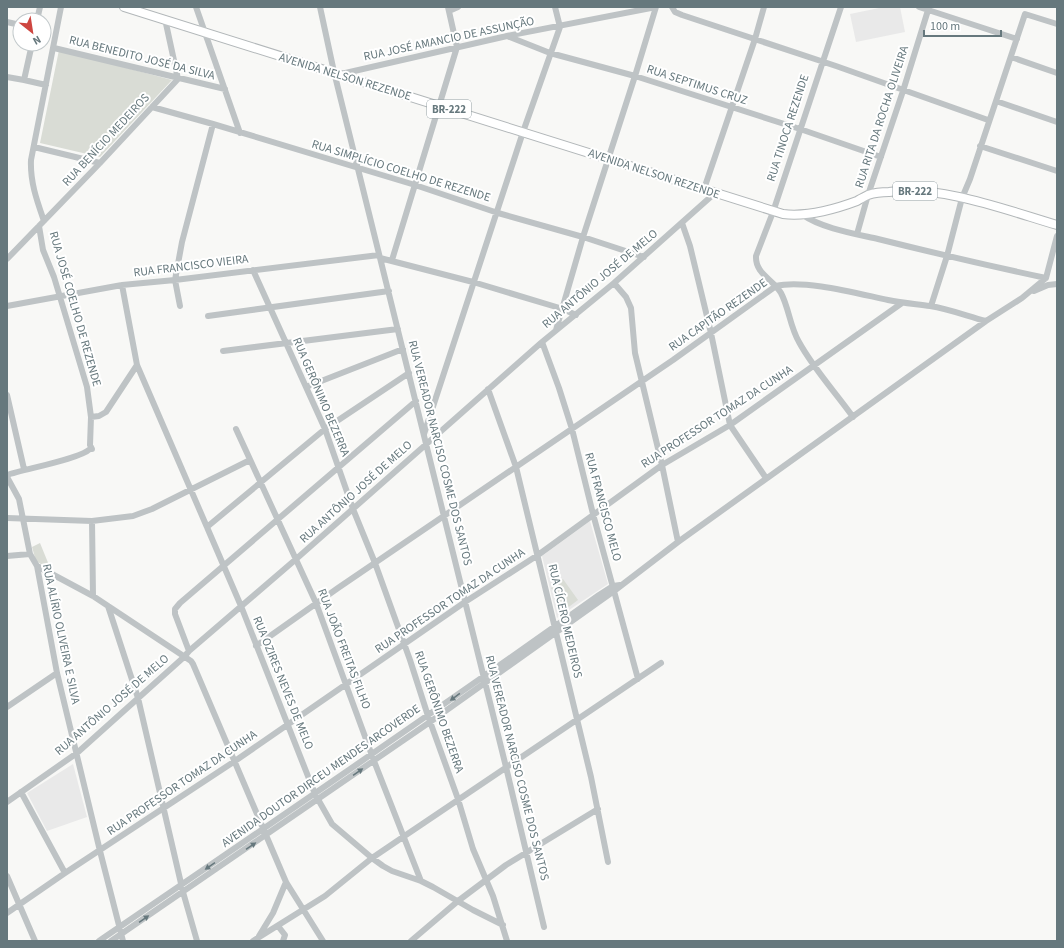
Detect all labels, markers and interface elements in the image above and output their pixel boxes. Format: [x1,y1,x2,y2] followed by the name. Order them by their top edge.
[12,12,52,52] north arrow
[924,12,1001,38] scale bar
[362,13,536,65] street label: RUA JOSÉ AMANCIO DE ASSUNÇÃO
[930,18,960,35] text: 100 m
[30,32,44,49] text: N
[67,32,217,84] street label: RUA BENEDITO JOSÉ DA SILVA
[851,43,913,190] street label: RUA RITA DA ROCHA OLIVEIRA
[277,49,413,105] street label: AVENIDA NELSON REZENDE
[644,61,750,109] street label: RUA SEPTIMUS CRUZ
[763,72,813,184] street label: RUA TINOCA REZENDE
[58,90,154,190] street label: RUA BENÍCIO MEDEIROS
[427,100,471,118] road number: BR-222
[310,136,492,206] street label: RUA SIMPLÍCIO COELHO DE REZENDE
[586,145,722,203] street label: AVENIDA NELSON REZENDE
[893,182,937,200] road number: BR-222
[538,225,662,333] street label: RUA ANTÔNIO JOSÉ DE MELO
[45,230,105,388] street label: RUA JOSÉ COELHO DE REZENDE
[133,250,250,281] street label: RUA FRANCISCO VIEIRA
[665,275,771,355] street label: RUA CAPITÃO REZENDE
[288,335,354,460] street label: RUA GERÔNIMO BEZERRA
[404,339,476,567] street label: RUA VEREADOR NARCISO COSME DOS SANTOS
[638,361,797,473] street label: RUA PROFESSOR TOMAZ DA CUNHA
[296,437,416,547] street label: RUA ANTÔNIO JOSÉ DE MELO
[580,451,626,563] street label: RUA FRANCISCO MELO
[372,544,529,658] street label: RUA PROFESSOR TOMAZ DA CUNHA
[38,562,84,706] street label: RUA ALÍRIO OLIVEIRA E SILVA
[544,562,586,680] street label: RUA CÍCERO MEDEIROS
[313,586,375,712] street label: RUA JOÃO FREITAS FILHO
[248,614,318,752] street label: RUA OZIRES NEVES DE MELO
[410,649,468,776] street label: RUA GERÔNIMO BEZERRA
[51,651,173,759] street label: RUA ANTÔNIO JOSÉ DE MELO
[481,654,553,882] street label: RUA VEREADOR NARCISO COSME DOS SANTOS
[450,693,461,701] one-way arrow
[218,700,424,852] street label: AVENIDA DOUTOR DIRCEU MENDES ARCOVERDE
[104,726,261,840] street label: RUA PROFESSOR TOMAZ DA CUNHA
[353,768,363,776] one-way arrow
[246,842,256,850] one-way arrow
[205,862,215,870] one-way arrow
[138,915,149,923] one-way arrow

